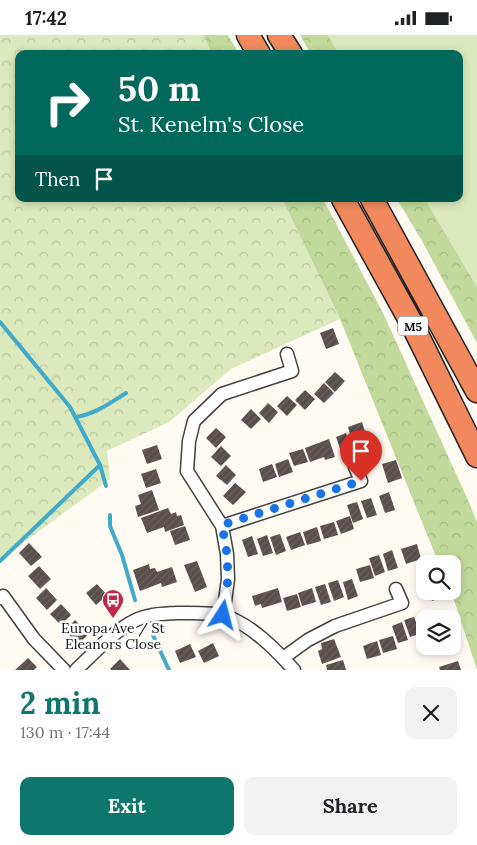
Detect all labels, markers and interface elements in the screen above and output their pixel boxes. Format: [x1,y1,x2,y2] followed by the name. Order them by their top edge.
[25,6,67,30] text: 17:42
[118,66,201,111] text: 50 m
[35,70,100,135] icon: right
[118,110,304,138] text: St. Kenelm's Close
[90,165,118,193] icon: arrive
[35,167,80,191] text: Then
[398,317,428,335] road number: M5
[340,430,382,481] pin
[347,437,375,465] icon: arrive
[416,555,461,655] map controls
[416,555,461,600] button: search
[101,588,125,619] bus stop icon: Europa Ave / St Eleanors Close
[196,588,248,640] position arrow
[416,610,461,655] button: layers
[61,619,165,653] place label: Europa Ave / St Eleanors Close
[20,684,100,722] text: 2 min
[405,687,457,739] button: close
[20,722,110,742] text: 130 m · 17:44
[20,777,234,835] button: Exit
[244,777,457,835] button: Share

